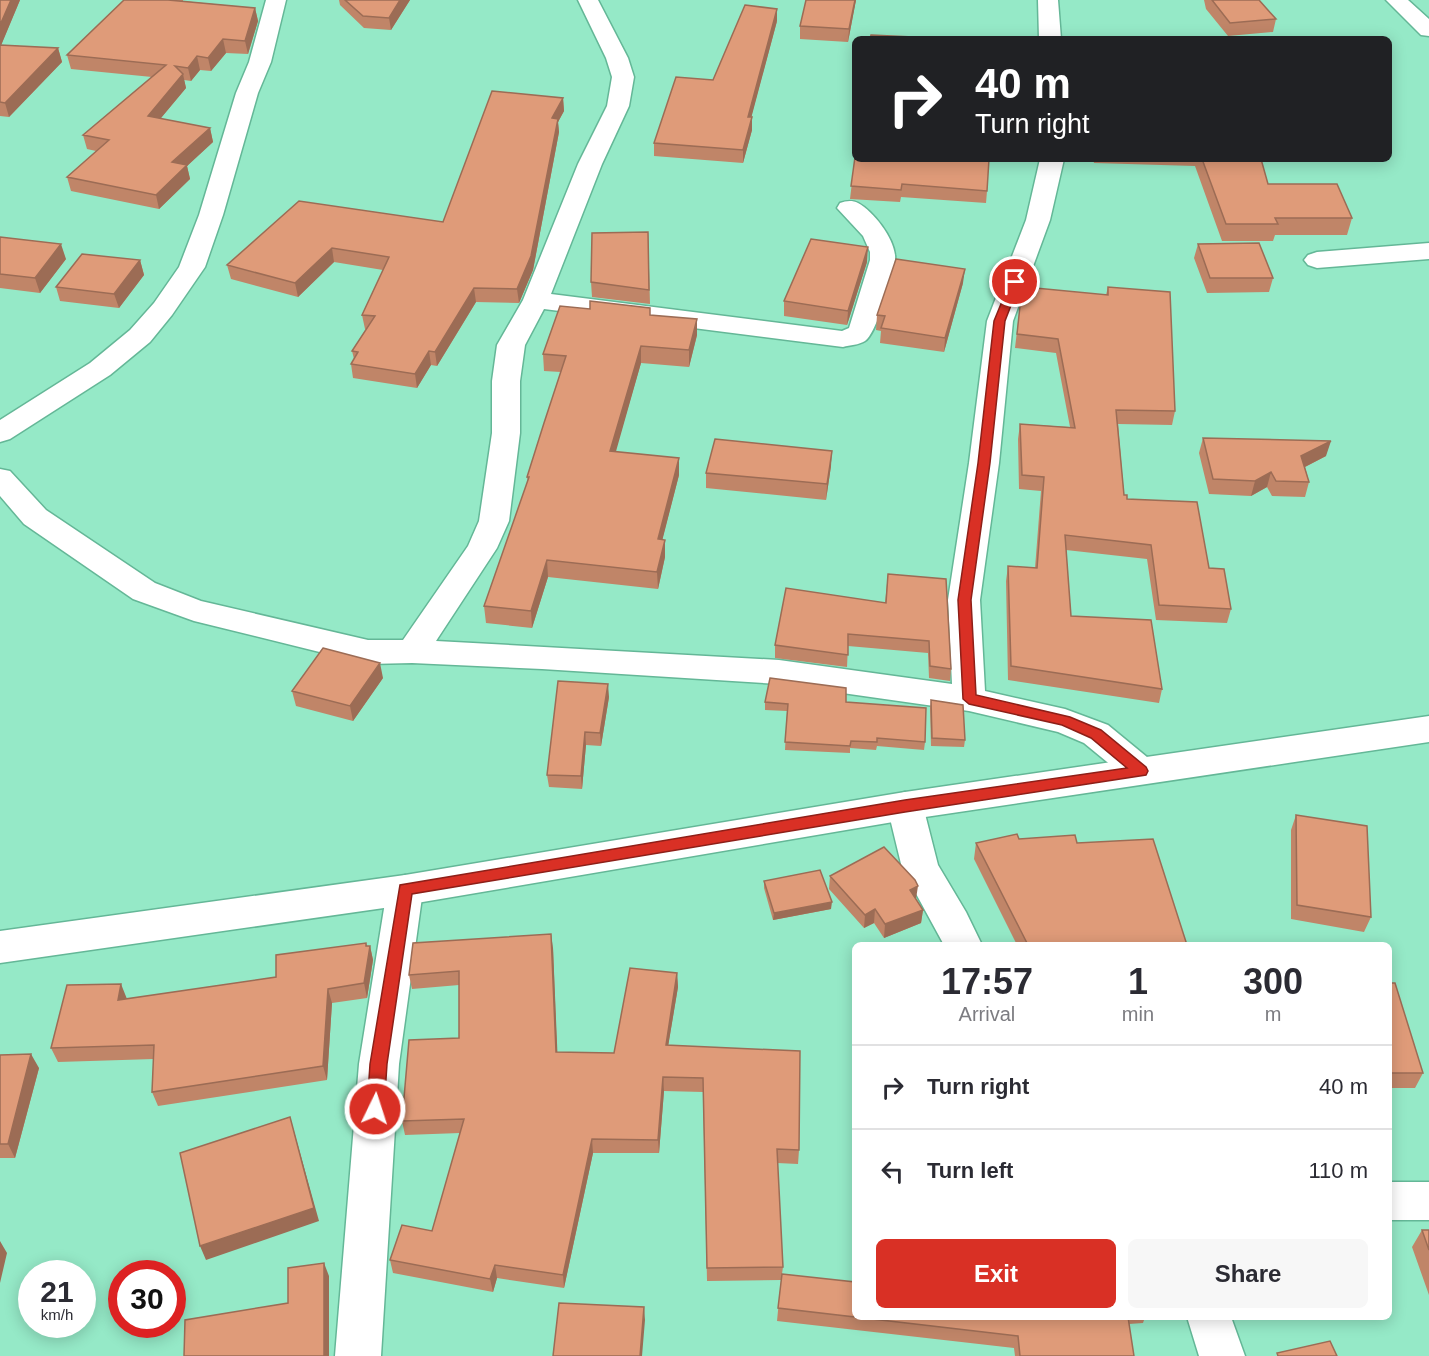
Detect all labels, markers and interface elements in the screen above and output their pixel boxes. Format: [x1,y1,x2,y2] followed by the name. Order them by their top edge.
[876,60,954,138] icon: right
[975,60,1071,107] text: 40 m
[975,109,1090,139] text: Turn right
[989,256,1040,307] pin
[998,265,1031,298] icon: arrive
[941,961,1033,1002] text: 17:57
[1128,961,1148,1002] text: 1
[1243,961,1303,1002] text: 300
[959,1003,1015,1025] text: Arrival
[1122,1003,1154,1025] text: min
[1265,1003,1281,1025] text: m
[876,1071,909,1104] icon: right
[927,1074,1029,1099] text: Turn right
[1319,1074,1368,1099] text: 40 m
[343,1077,407,1141] position arrow
[876,1155,909,1188] icon: left
[927,1158,1013,1183] text: Turn left
[1308,1158,1368,1183] text: 110 m
[876,1239,1116,1308] button: Exit
[1128,1239,1368,1308] button: Share
[108,1260,186,1338] speed limit sign: 30
[40,1275,74,1308] text: 21
[41,1306,73,1323] text: km/h

